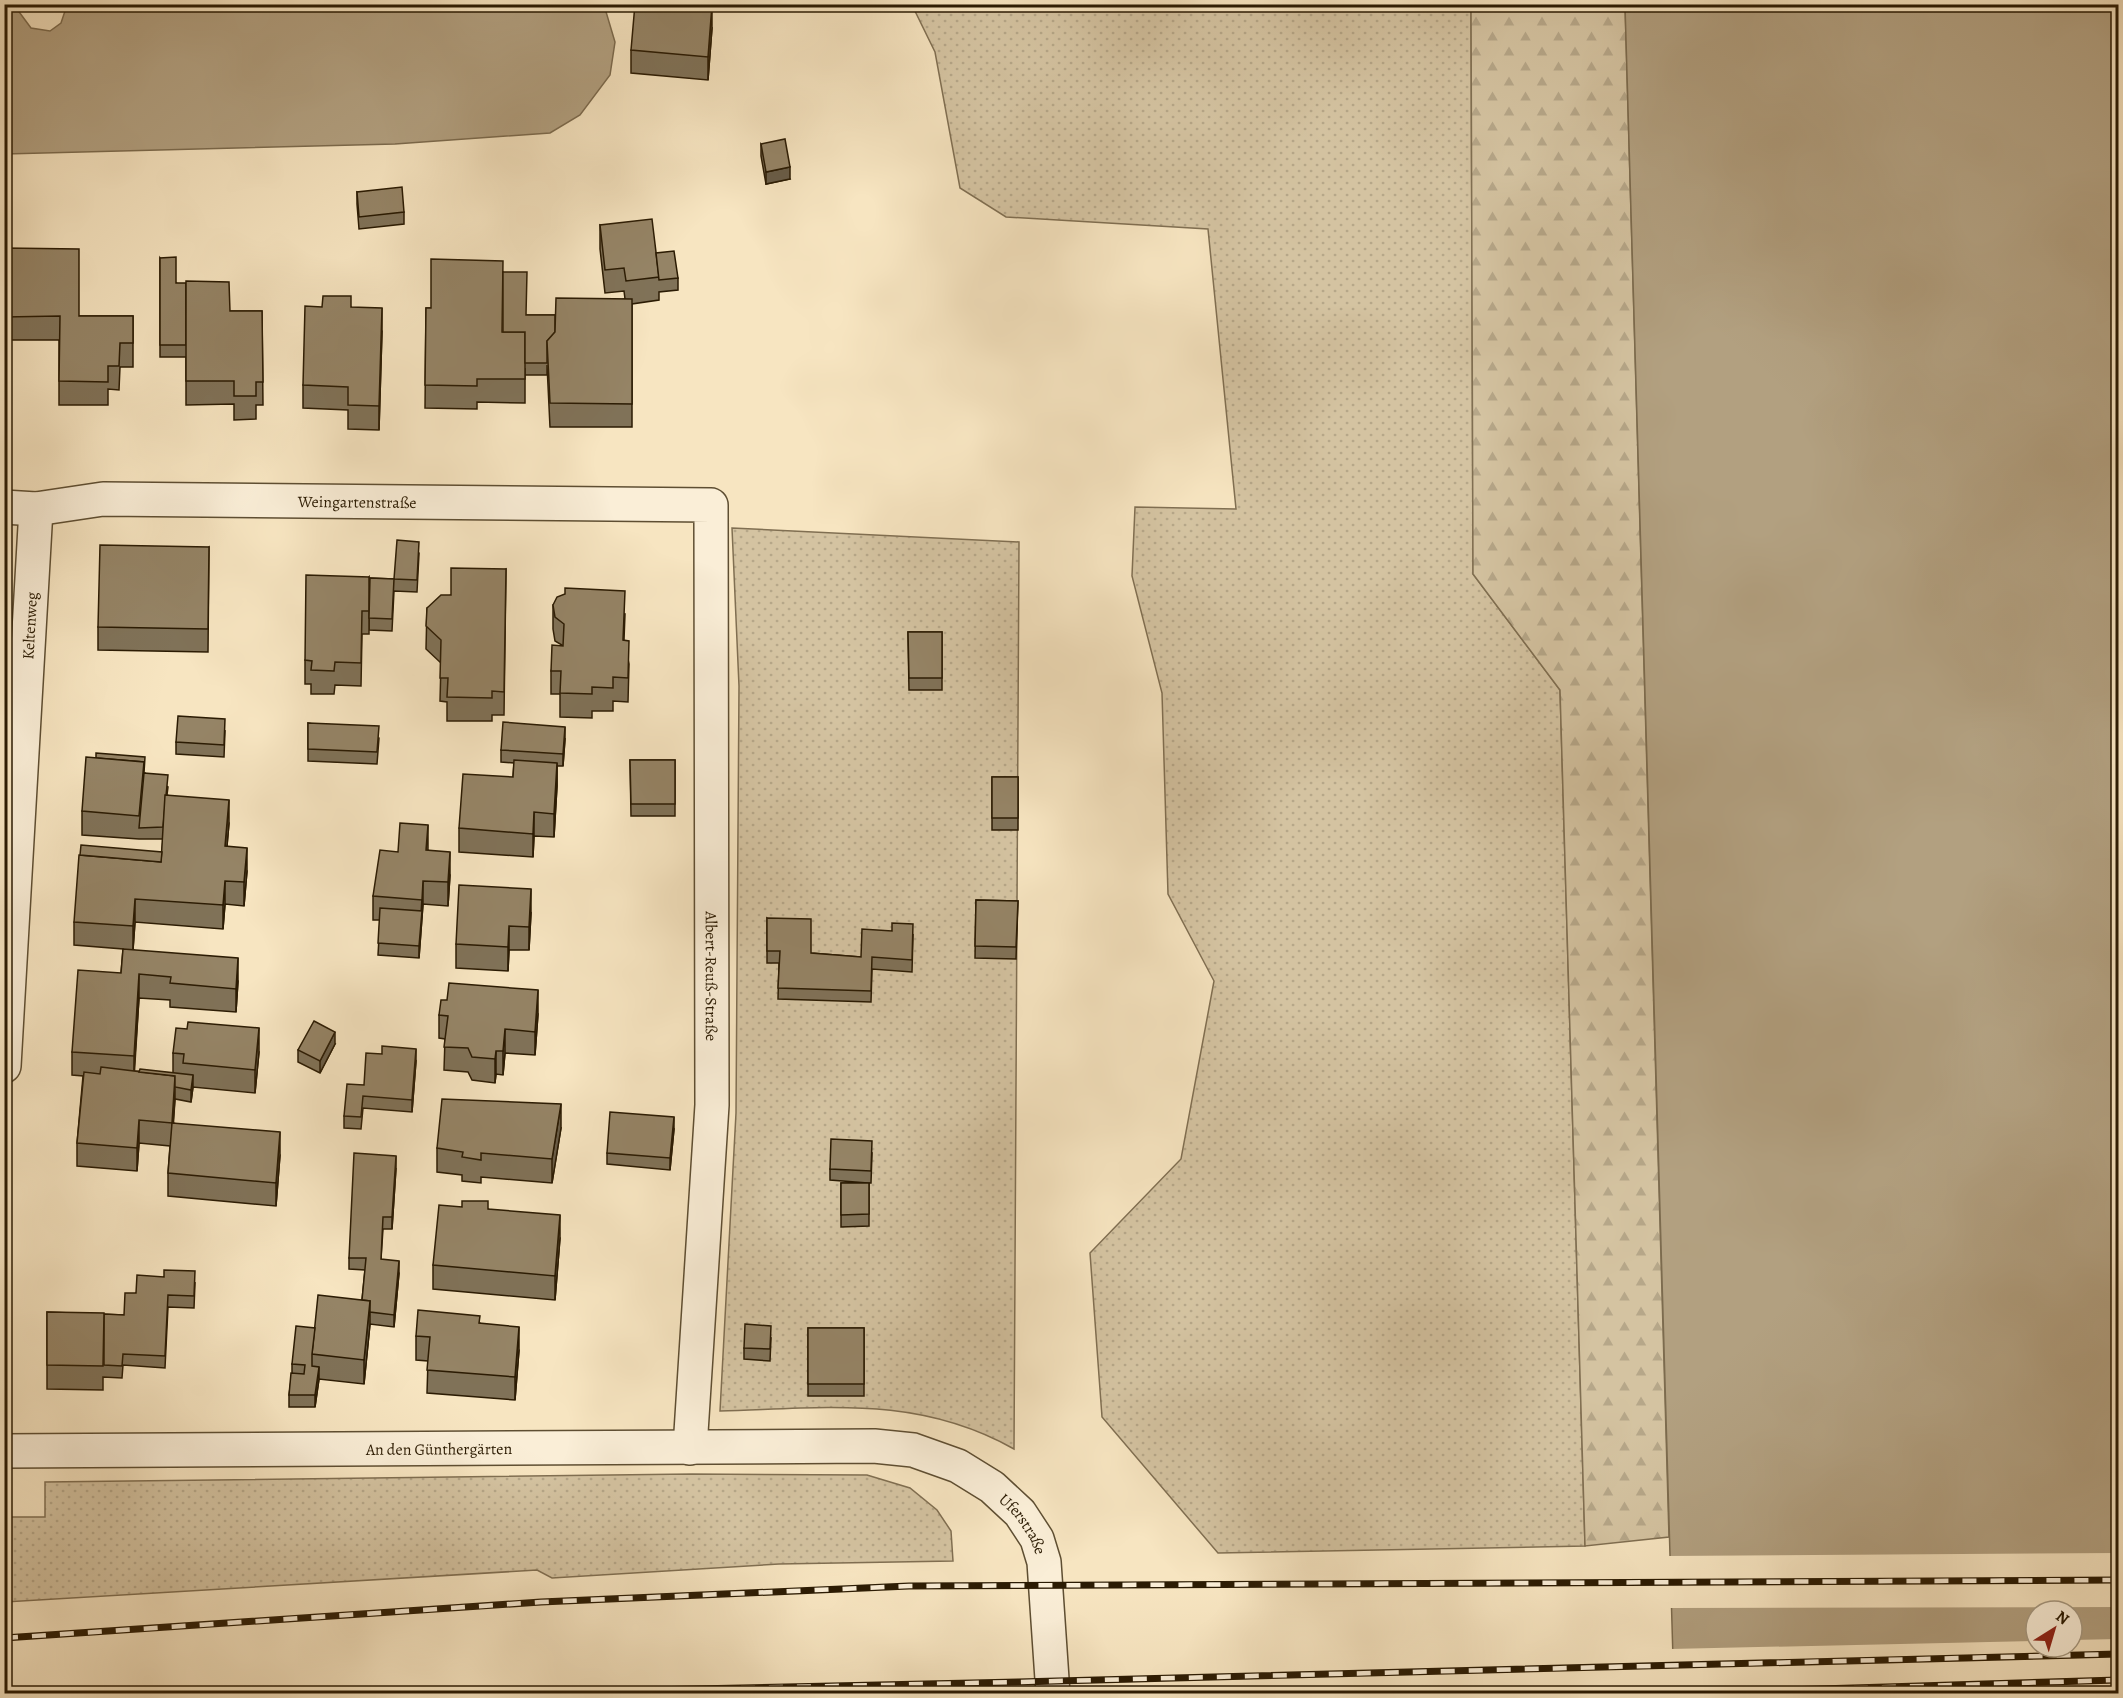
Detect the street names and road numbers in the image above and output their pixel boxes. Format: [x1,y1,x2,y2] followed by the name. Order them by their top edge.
[297,491,417,514] street label: Weingartenstraße
[17,591,43,660] street label: Keltenweg
[700,910,722,1041] street label: Albert-Reuß-Straße
[365,1438,512,1461] street label: An den Günthergärten
[994,1489,1051,1557] street label: Uferstraße

